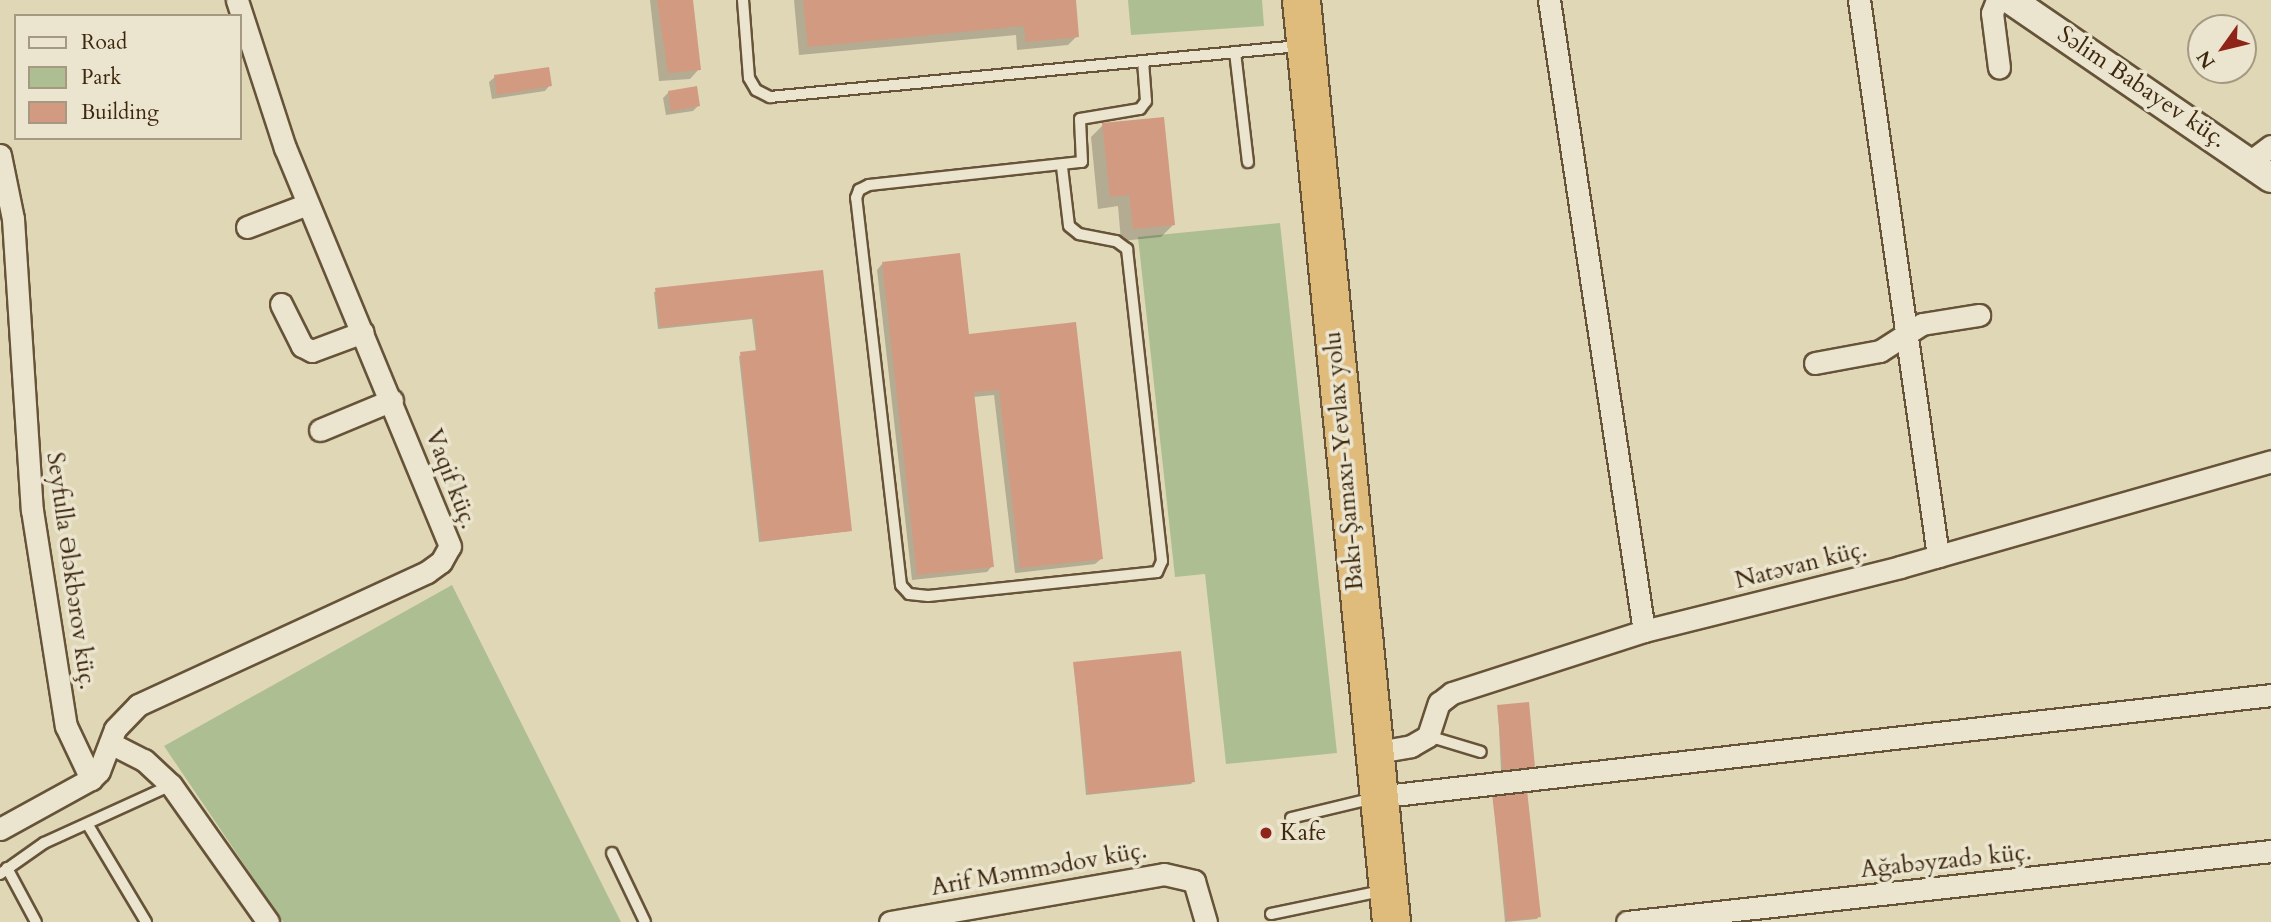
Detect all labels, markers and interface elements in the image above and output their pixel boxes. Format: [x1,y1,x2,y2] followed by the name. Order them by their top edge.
[14,14,242,140] legend
[2187,14,2257,84] north arrow
[2052,20,2232,154] street label: Səlim Babayev küç.
[81,28,127,57] text: Road
[2191,46,2222,74] text: N
[81,63,121,92] text: Park
[81,98,159,127] text: Building
[1318,330,1370,592] street label: Bakı-Şamaxı-Yevlax yolu
[419,425,483,533] street label: Vaqif küç.
[40,450,102,692] street label: Seyfulla Ələkbərov küç.
[1732,535,1870,595] street label: Natəvan küç.
[1280,819,1326,847] place label: Kafe
[1258,825,1274,841] marker: Kafe
[929,836,1149,902] street label: Arif Məmmədov küç.
[1859,838,2033,884] street label: Ağabəyzadə küç.

